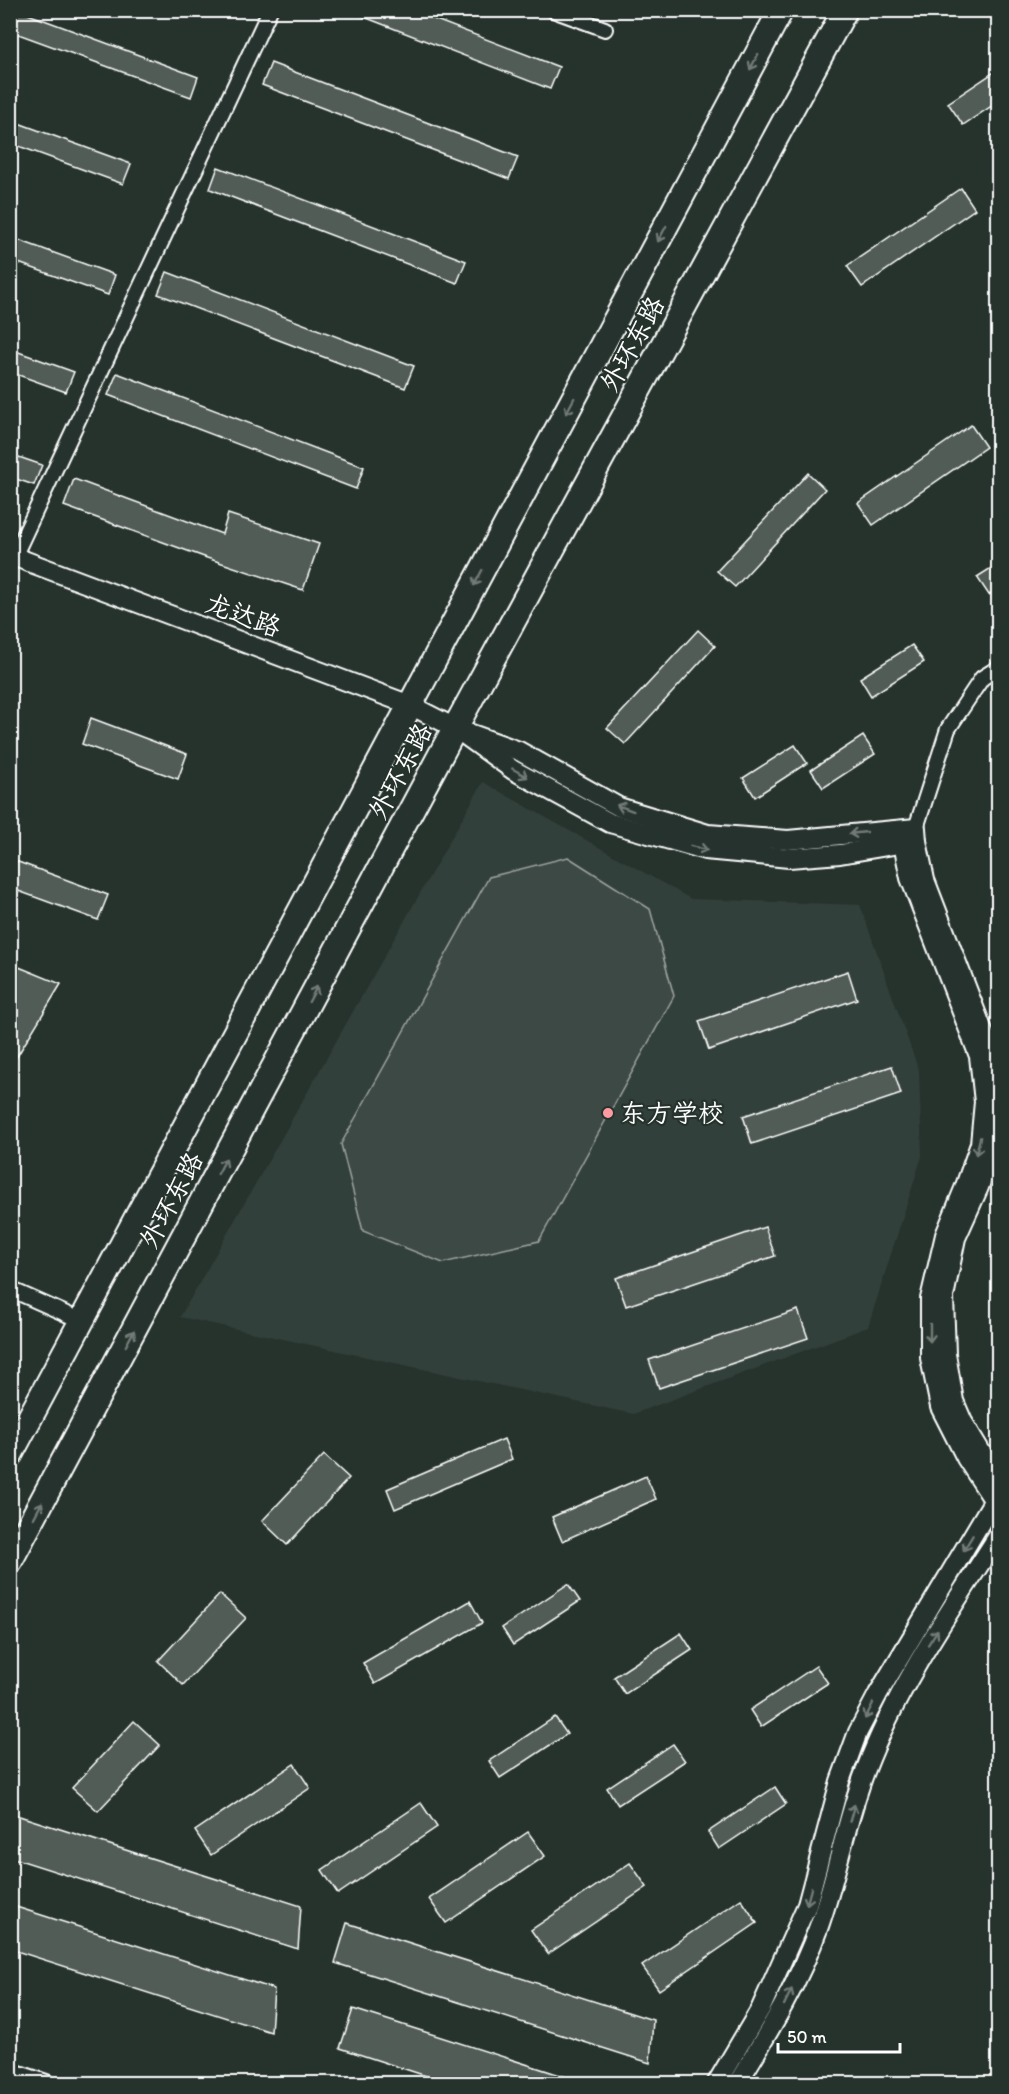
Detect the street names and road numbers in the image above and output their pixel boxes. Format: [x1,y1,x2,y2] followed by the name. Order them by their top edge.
[593,291,671,397] street label: 外环东路
[201,587,285,643] street label: 龙达路
[361,718,439,824] street label: 外环东路
[132,1147,210,1253] street label: 外环东路

